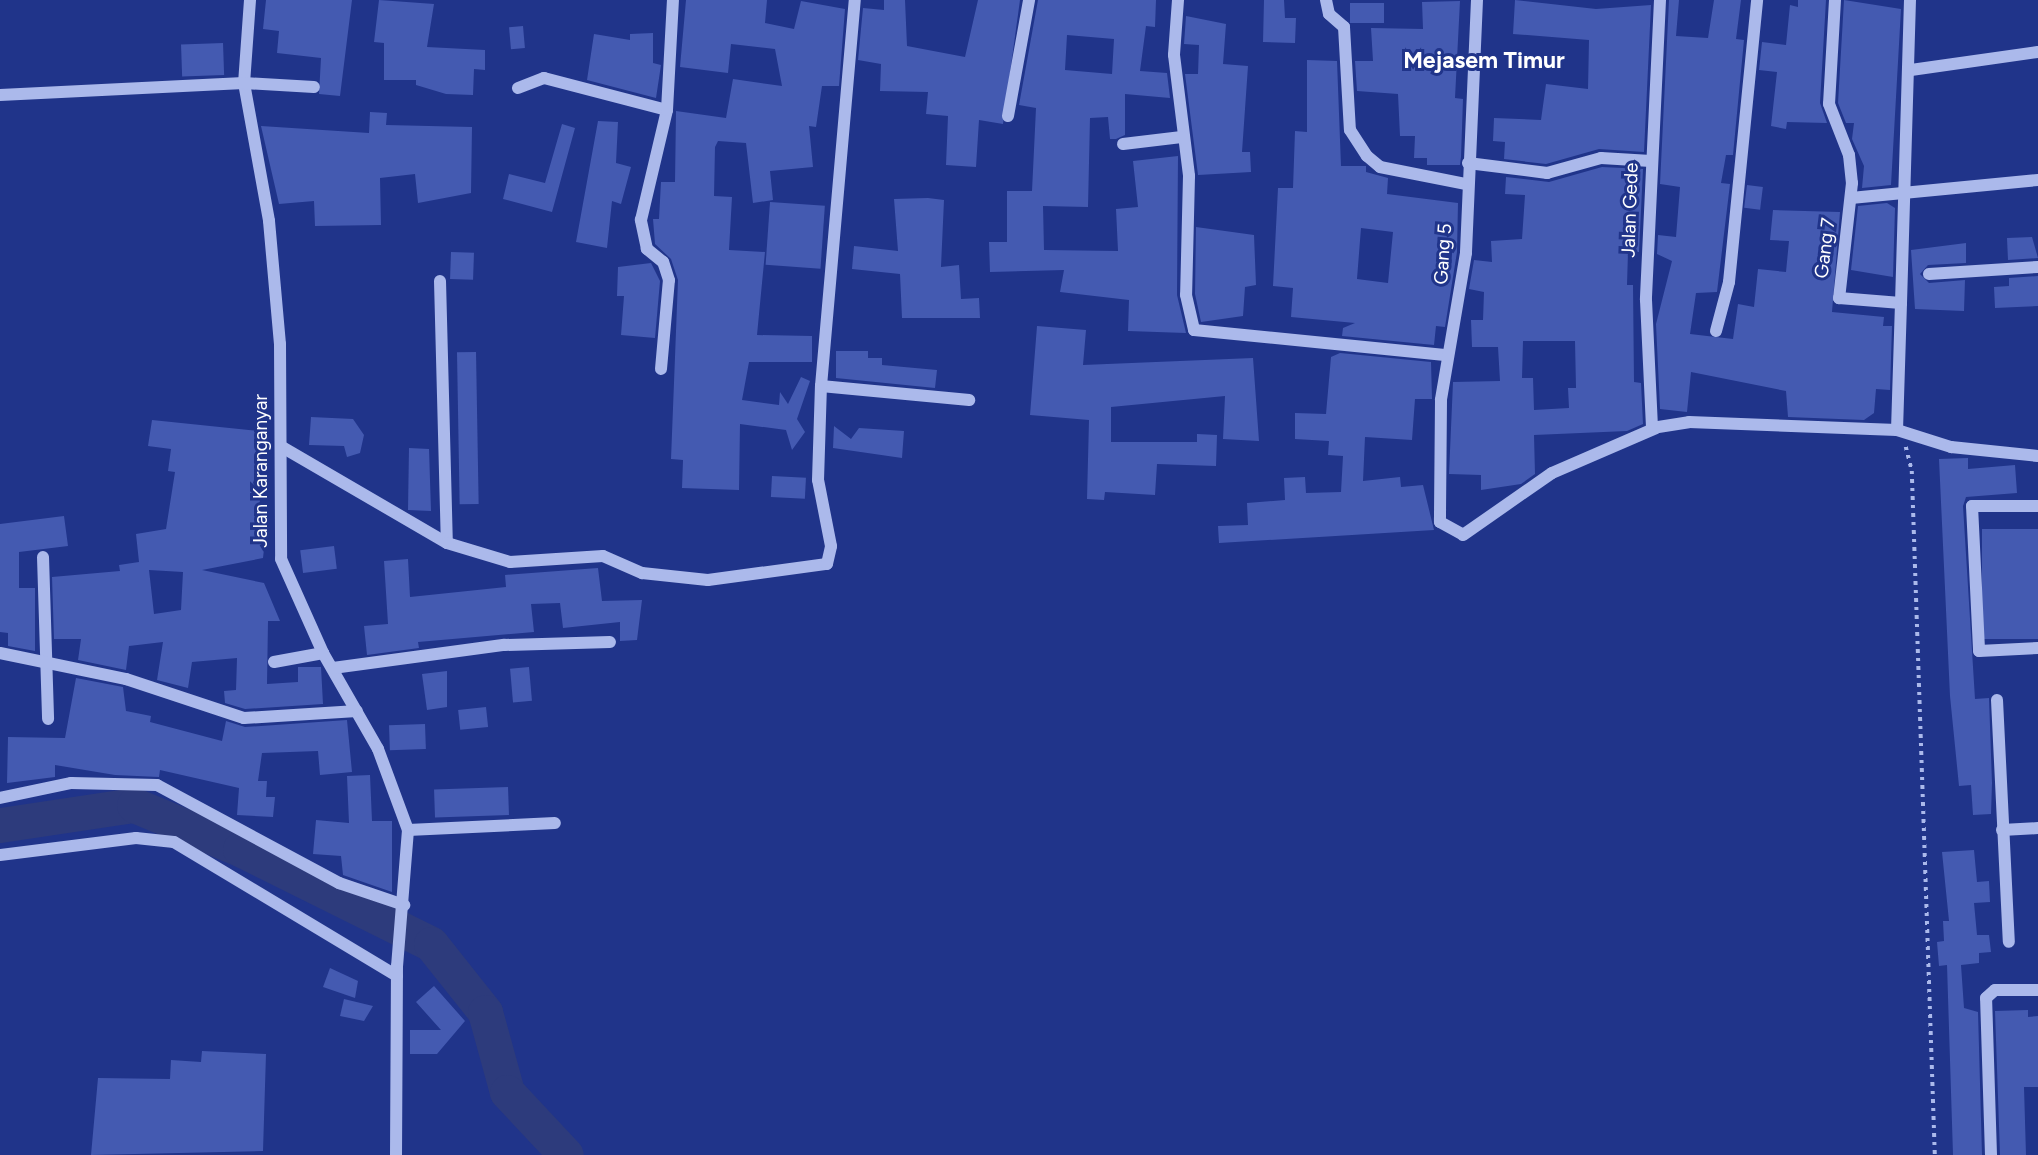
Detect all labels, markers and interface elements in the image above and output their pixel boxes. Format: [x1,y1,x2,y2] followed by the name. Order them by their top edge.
[1403,46,1565,74] district label: Mejasem Timur
[1617,162,1643,258] street label: Jalan Gede
[1810,216,1840,280] street label: Gang 7
[1429,223,1457,285] street label: Gang 5
[250,394,272,548] street label: Jalan Karanganyar

